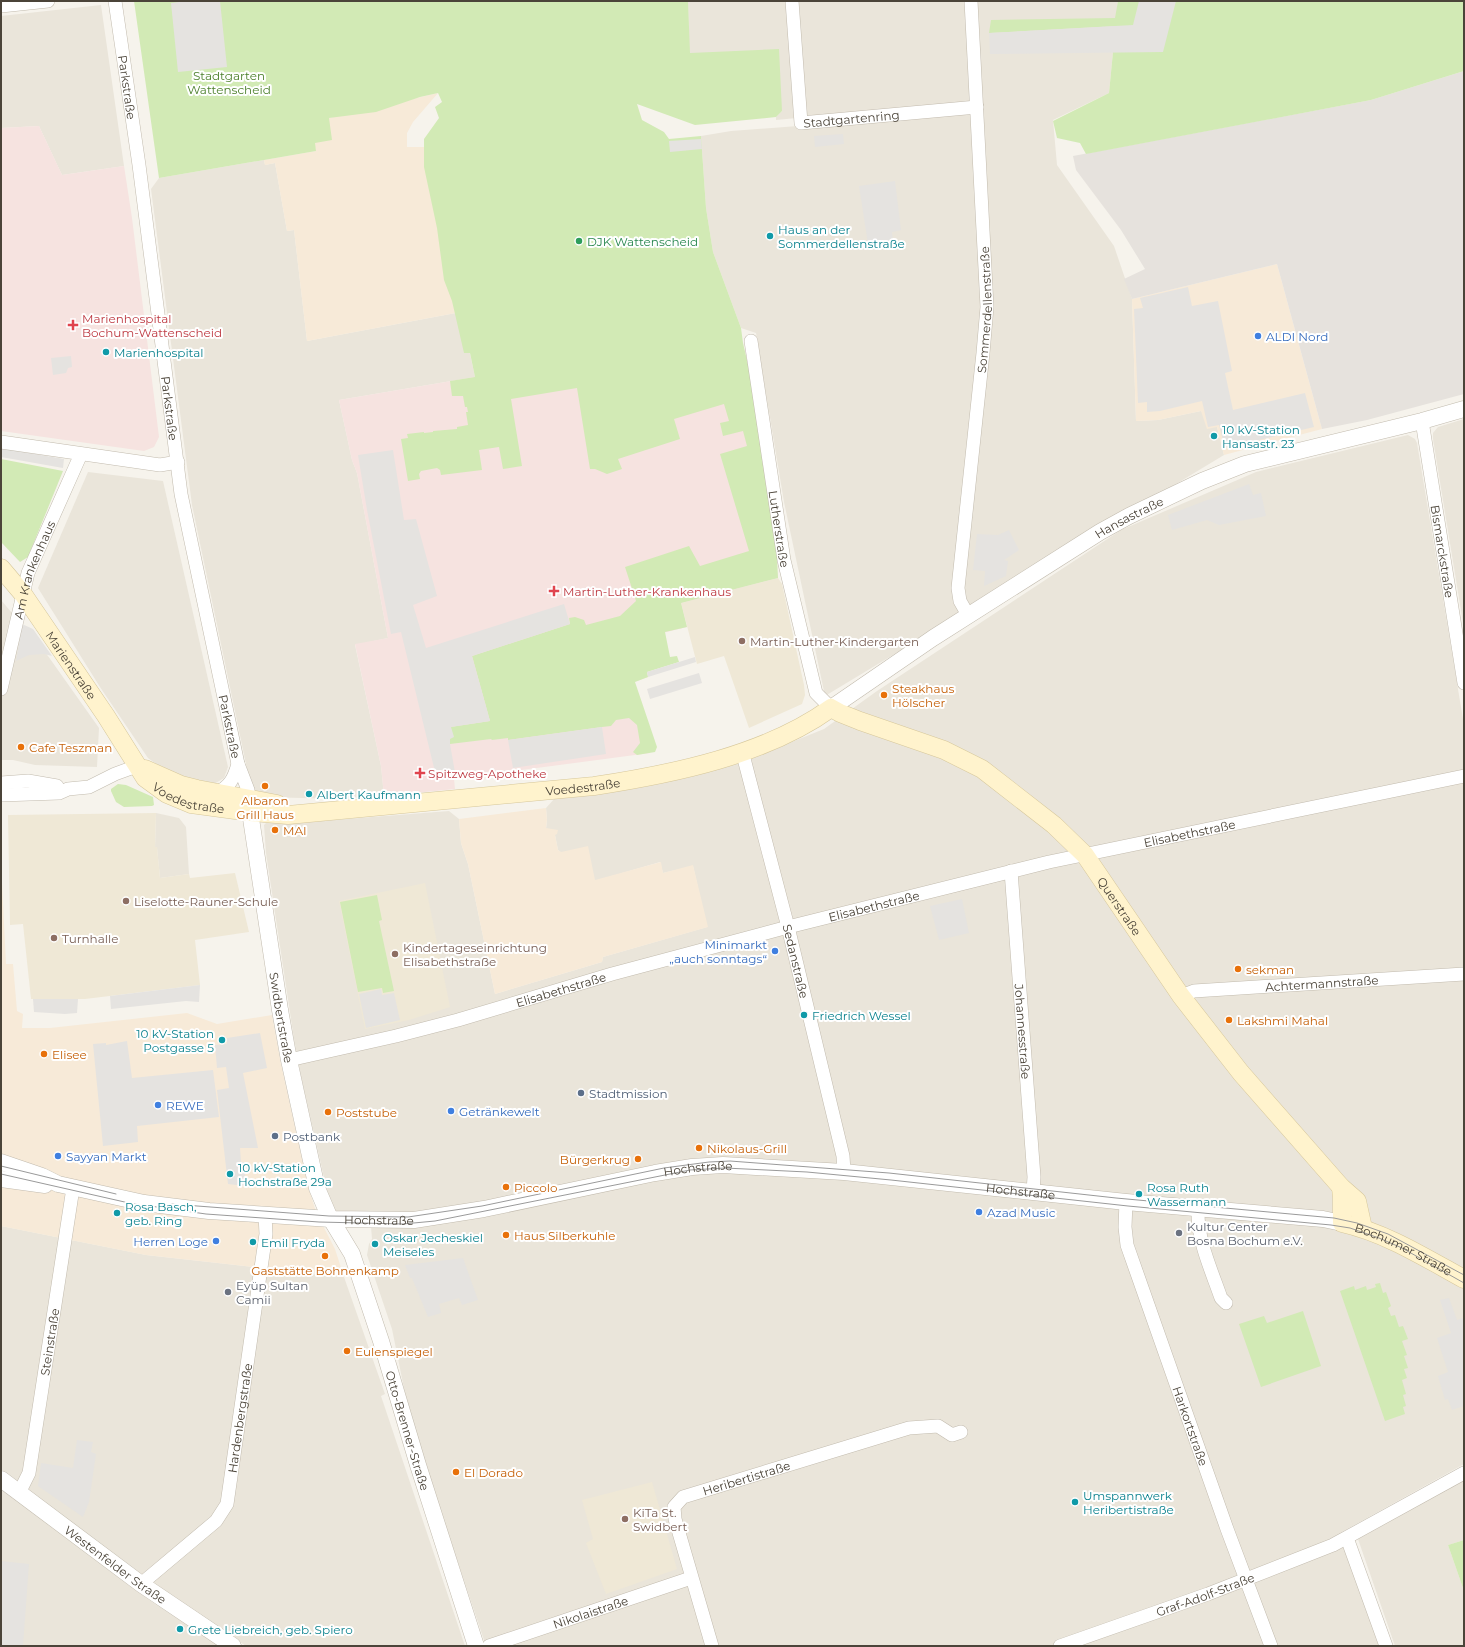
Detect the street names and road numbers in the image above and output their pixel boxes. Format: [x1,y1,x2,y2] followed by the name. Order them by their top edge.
[115,54,140,120] street label: Parkstraße
[803,107,900,130] street label: Stadtgartenring
[973,246,995,374] street label: Sommerdellenstraße
[159,375,182,441] street label: Parkstraße
[766,489,793,569] street label: Lutherstraße
[1092,493,1166,541] street label: Hansastraße
[1428,504,1458,599] street label: Bismarckstraße
[10,518,58,621] street label: Am Krankenhaus
[43,628,100,702] street label: Marienstraße
[216,693,244,760] street label: Parkstraße
[545,774,621,798] street label: Voedestraße
[150,779,225,816] street label: Voedestraße
[1142,816,1237,850] street label: Elisabethstraße
[1094,874,1145,938] street label: Querstraße
[827,887,921,924] street label: Elisabethstraße
[780,923,812,1000] street label: Sedanstraße
[514,969,608,1010] street label: Elisabethstraße
[267,971,297,1064] street label: Swidbertstraße
[1265,972,1379,994] street label: Achtermannstraße
[1012,982,1034,1080] street label: Johannesstraße
[662,1157,733,1179] street label: Hochstraße
[985,1180,1056,1202] street label: Hochstraße
[344,1212,414,1227] street label: Hochstraße
[1353,1219,1455,1278] street label: Bochumer Straße
[37,1307,62,1377] street label: Steinstraße
[224,1362,255,1474] street label: Hardenbergstraße
[383,1369,433,1492] street label: Otto-Brenner-Straße
[1170,1384,1212,1468] street label: Harkortstraße
[701,1457,792,1498] street label: Heribertistraße
[62,1522,169,1607] street label: Westenfelder Straße
[1154,1569,1256,1619] street label: Graf-Adolf-Straße
[551,1592,630,1631] street label: Nikolaistraße

